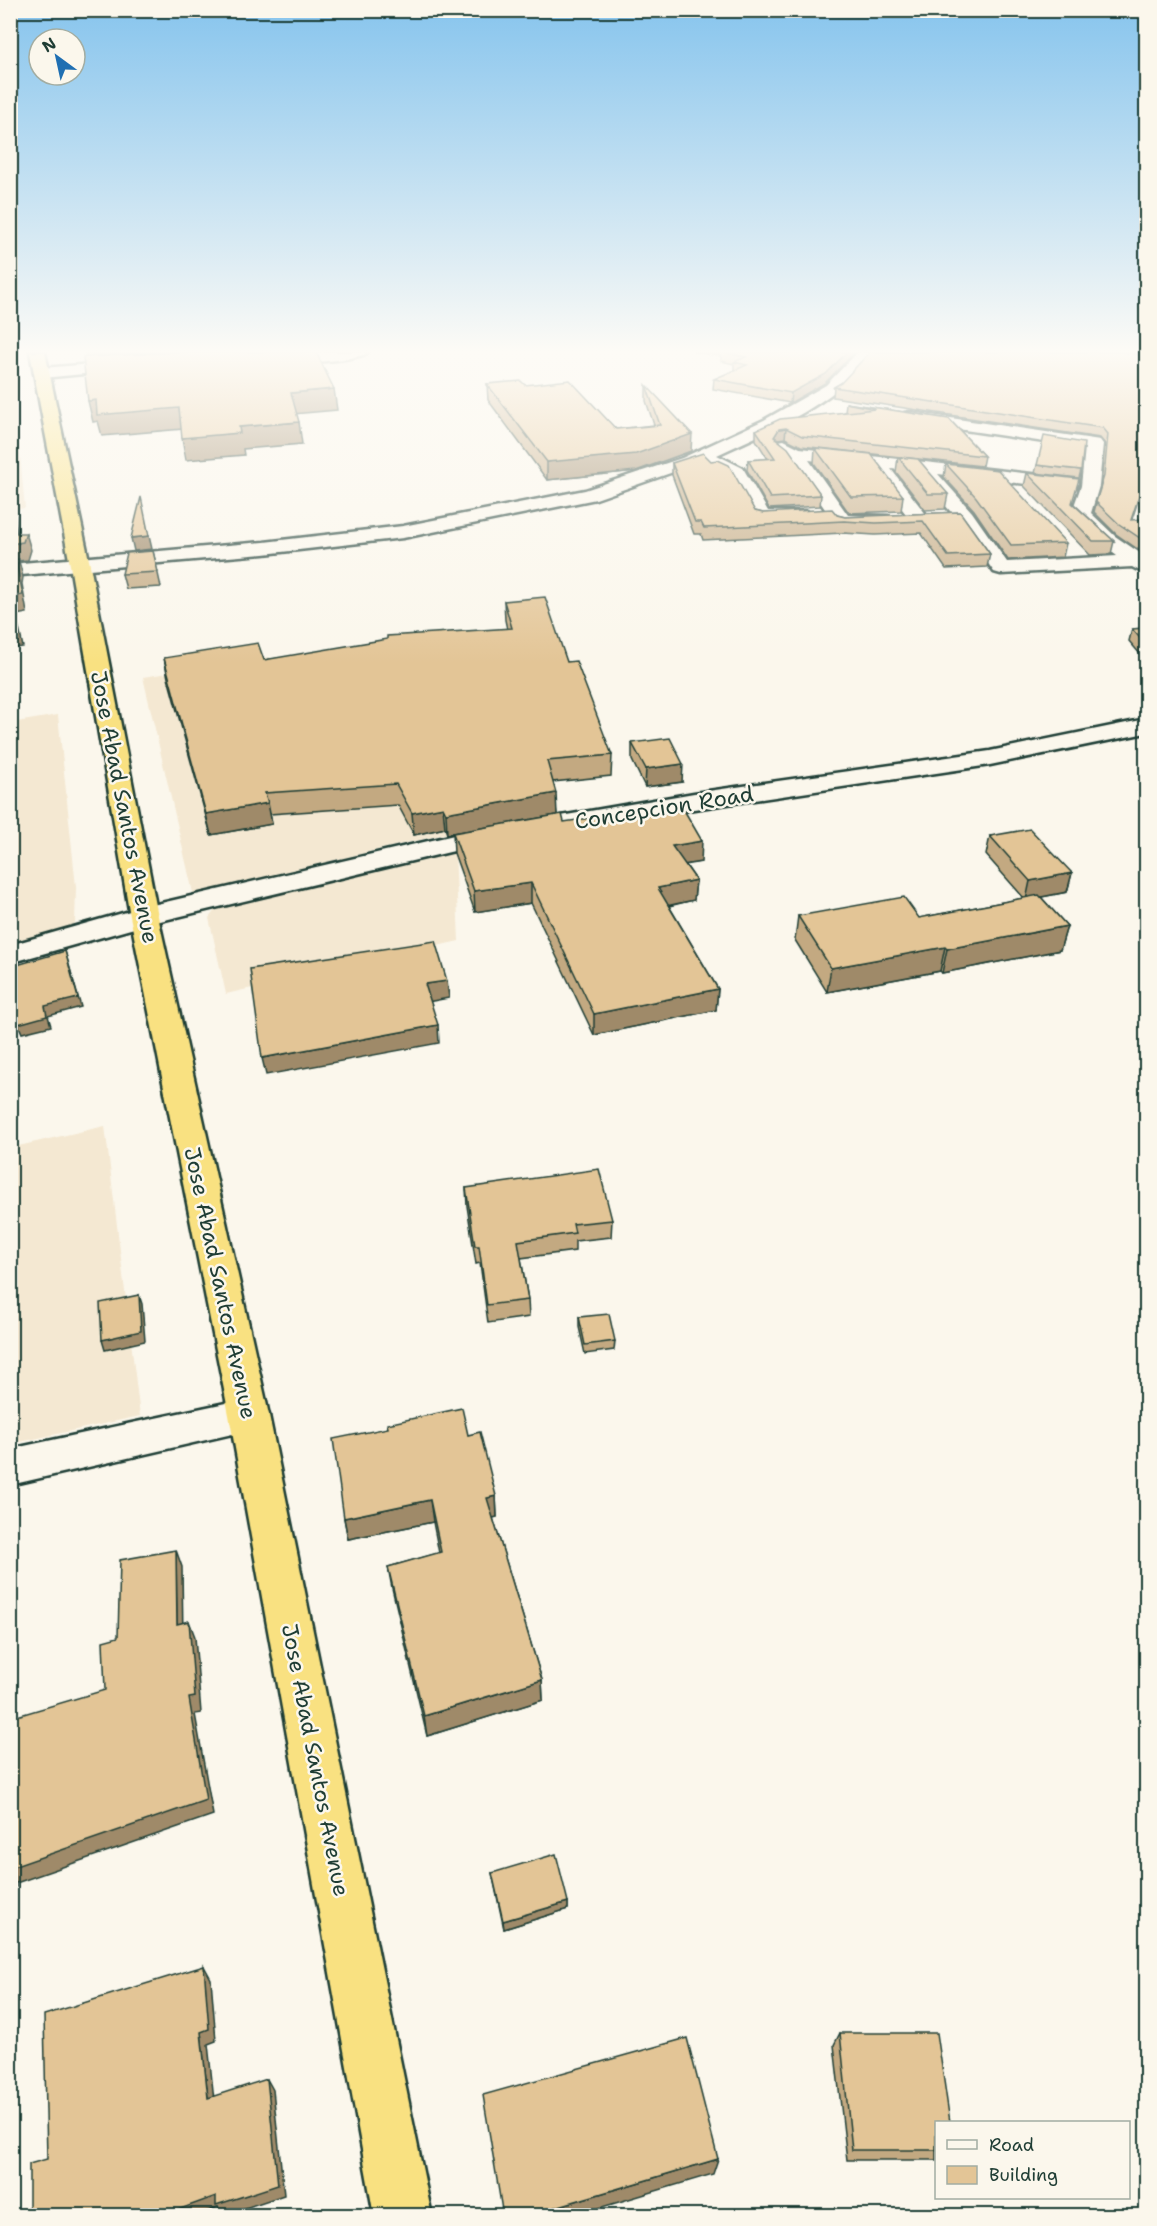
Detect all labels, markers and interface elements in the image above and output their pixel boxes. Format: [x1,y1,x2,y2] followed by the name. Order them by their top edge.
[27,27,87,87] north arrow
[38,33,60,57] text: N
[84,668,165,946] street label: Jose Abad Santos Avenue
[572,779,756,836] street label: Concepcion Road
[178,1145,264,1422] street label: Jose Abad Santos Avenue
[275,1621,356,1899] street label: Jose Abad Santos Avenue
[935,2121,1130,2199] legend
[989,2133,1034,2157] text: Road
[989,2163,1058,2187] text: Building

